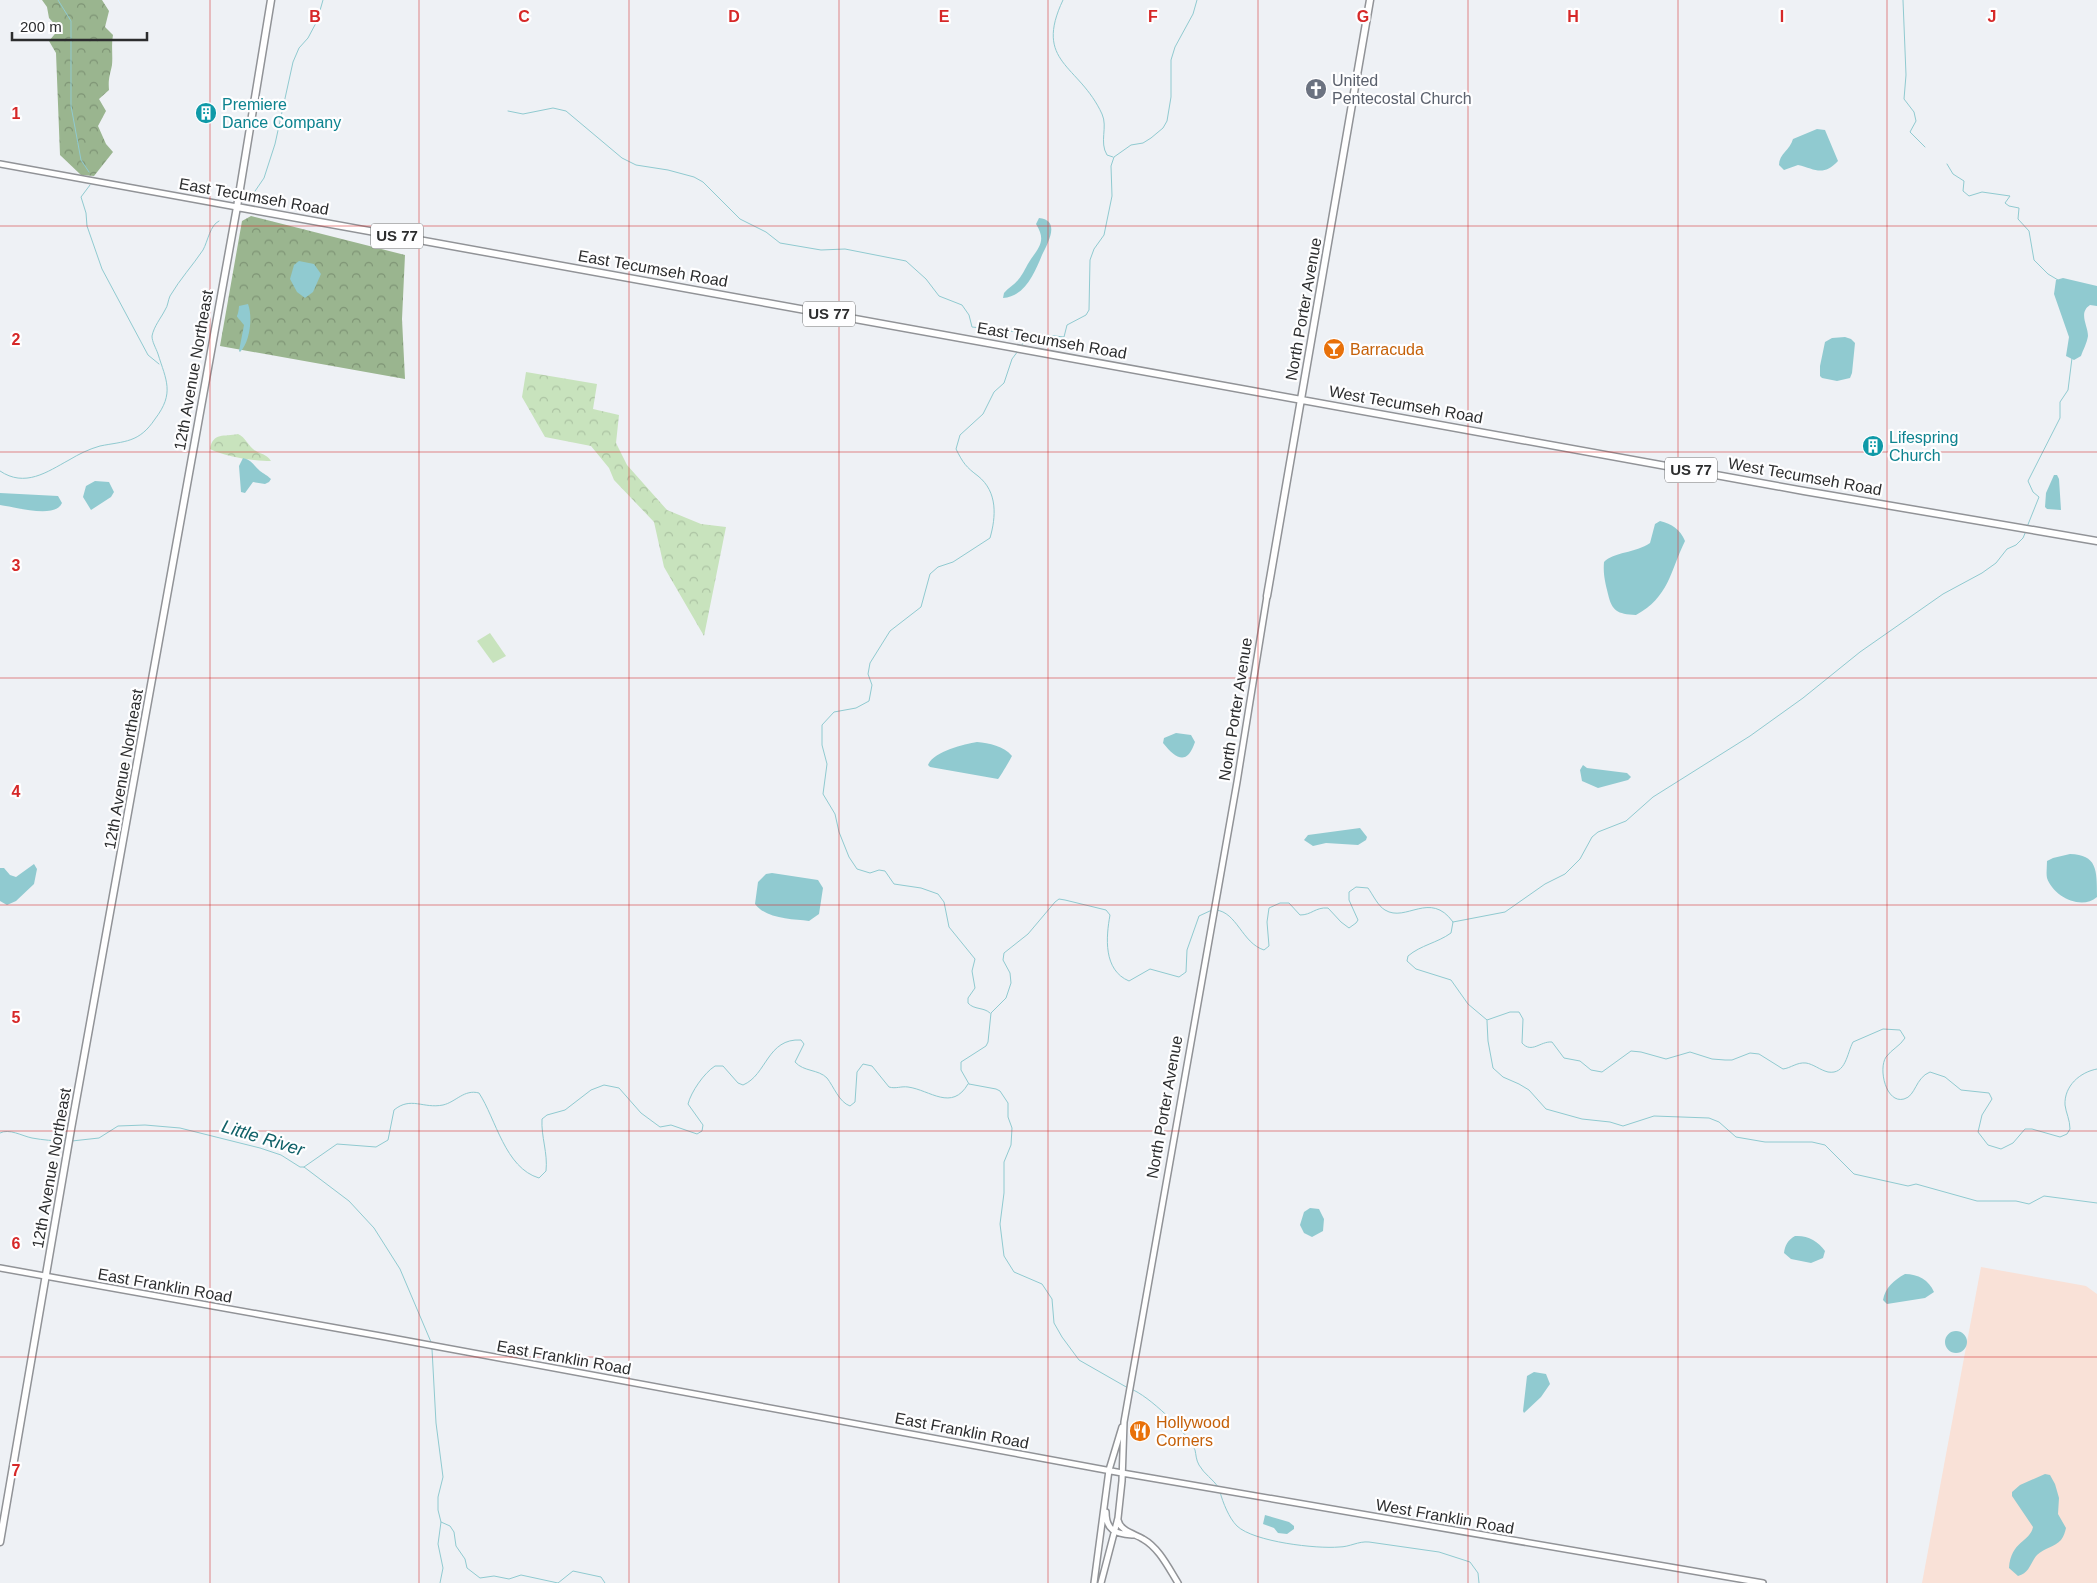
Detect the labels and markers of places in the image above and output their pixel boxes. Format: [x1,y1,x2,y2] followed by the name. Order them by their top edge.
[1332,72,1472,107] place label: United Pentecostal Church
[1304,77,1328,101] church icon: United Pentecostal Church
[222,96,341,131] place label: Premiere Dance Company
[194,101,218,125] building icon: Premiere Dance Company
[1322,337,1346,361] bar icon: Barracuda
[1350,341,1424,358] place label: Barracuda
[1889,429,1958,464] place label: Lifespring Church
[1861,434,1885,458] building icon: Lifespring Church
[1156,1414,1230,1449] place label: Hollywood Corners
[1128,1419,1152,1443] restaurant icon: Hollywood Corners

